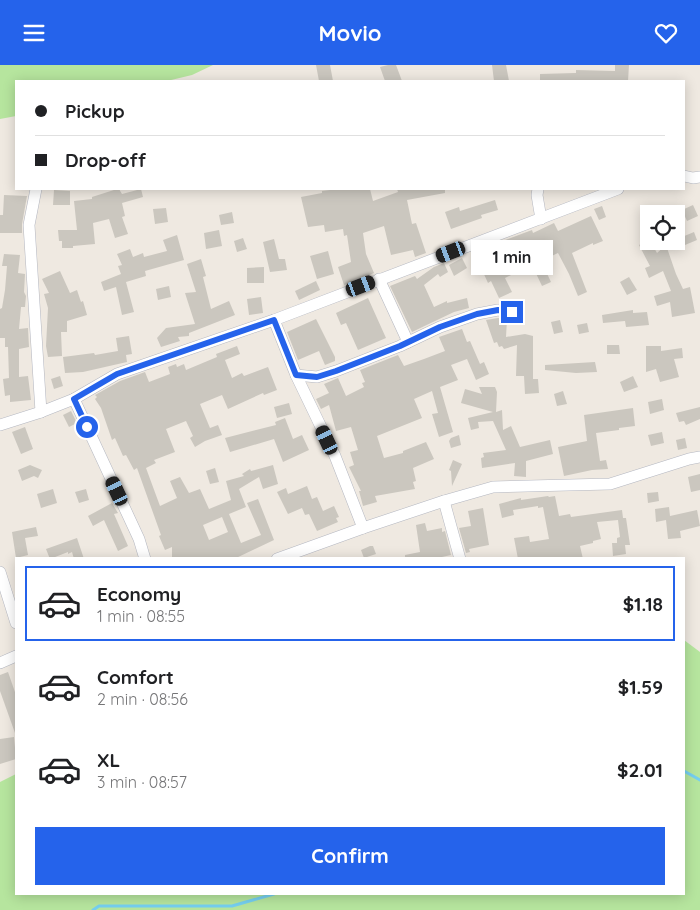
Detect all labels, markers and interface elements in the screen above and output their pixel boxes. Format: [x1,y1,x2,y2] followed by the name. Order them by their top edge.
[20,19,48,47] icon: menu
[319,19,381,47] text: Movio
[652,19,680,47] icon: heart
[65,99,125,123] text: Pickup
[65,148,146,172] text: Drop-off
[640,205,685,250] map controls
[640,205,685,250] button: locate
[471,239,553,275] callout: 1 min
[434,240,467,264] car
[493,247,531,267] text: 1 min
[344,274,377,298] car
[501,301,523,323] route end
[76,416,98,438] route start
[313,423,340,457] car
[103,474,130,508] car
[37,581,82,626] icon: car
[97,582,181,606] text: Economy
[623,592,663,616] text: $1.18
[97,606,185,626] text: 1 min · 08:55
[37,664,82,709] icon: car
[97,665,174,689] text: Comfort
[618,675,663,699] text: $1.59
[97,689,188,709] text: 2 min · 08:56
[37,747,82,792] icon: car
[97,748,120,772] text: XL
[617,758,663,782] text: $2.01
[97,772,187,792] text: 3 min · 08:57
[35,827,665,885] button: Confirm

